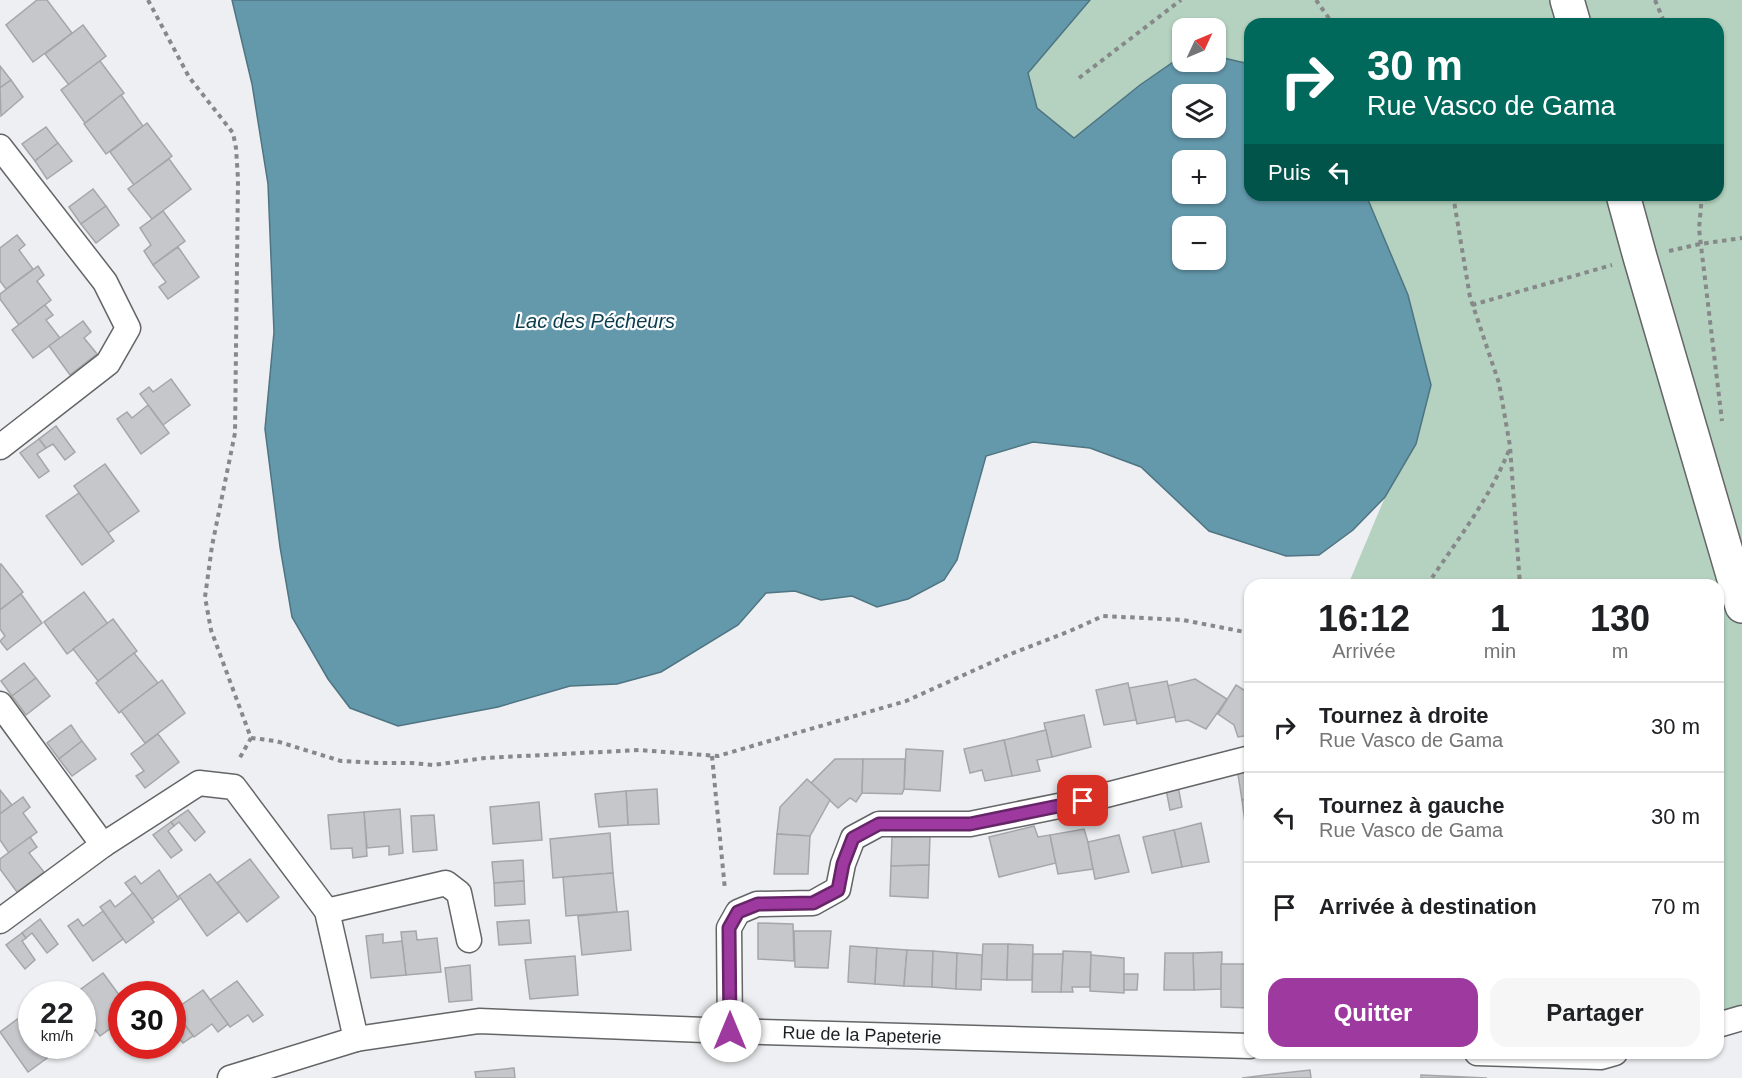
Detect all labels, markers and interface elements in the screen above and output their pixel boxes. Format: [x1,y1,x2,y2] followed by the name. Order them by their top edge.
[1172,18,1226,72] north arrow
[1172,18,1226,270] map controls
[1268,42,1346,120] icon: right
[1367,42,1463,89] text: 30 m
[1172,84,1226,138] button: layers
[1367,91,1616,121] text: Rue Vasco de Gama
[1172,150,1226,204] button: +
[1323,156,1356,189] icon: left
[1268,160,1311,185] text: Puis
[1172,216,1226,270] button: −
[515,310,675,332] water label: Lac des Pécheurs
[1318,598,1410,639] text: 16:12
[1490,598,1510,639] text: 1
[1590,598,1650,639] text: 130
[1332,640,1396,662] text: Arrivée
[1484,640,1516,662] text: min
[1612,640,1628,662] text: m
[1319,703,1489,728] text: Tournez à droite
[1268,711,1301,744] icon: right
[1651,714,1700,739] text: 30 m
[1319,729,1503,751] text: Rue Vasco de Gama
[1057,775,1108,826] pin
[1066,784,1099,817] icon: arrive
[1319,793,1504,818] text: Tournez à gauche
[1268,801,1301,834] icon: left
[1651,804,1700,829] text: 30 m
[1319,819,1503,841] text: Rue Vasco de Gama
[1268,891,1301,924] icon: arrive
[1319,894,1537,919] text: Arrivée à destination
[1651,894,1700,919] text: 70 m
[1268,978,1478,1047] button: Quitter
[1490,978,1700,1047] button: Partager
[108,981,186,1059] speed limit sign: 30
[40,996,74,1029] text: 22
[698,999,762,1063] position arrow
[782,1022,942,1048] street label: Rue de la Papeterie
[41,1027,73,1044] text: km/h

